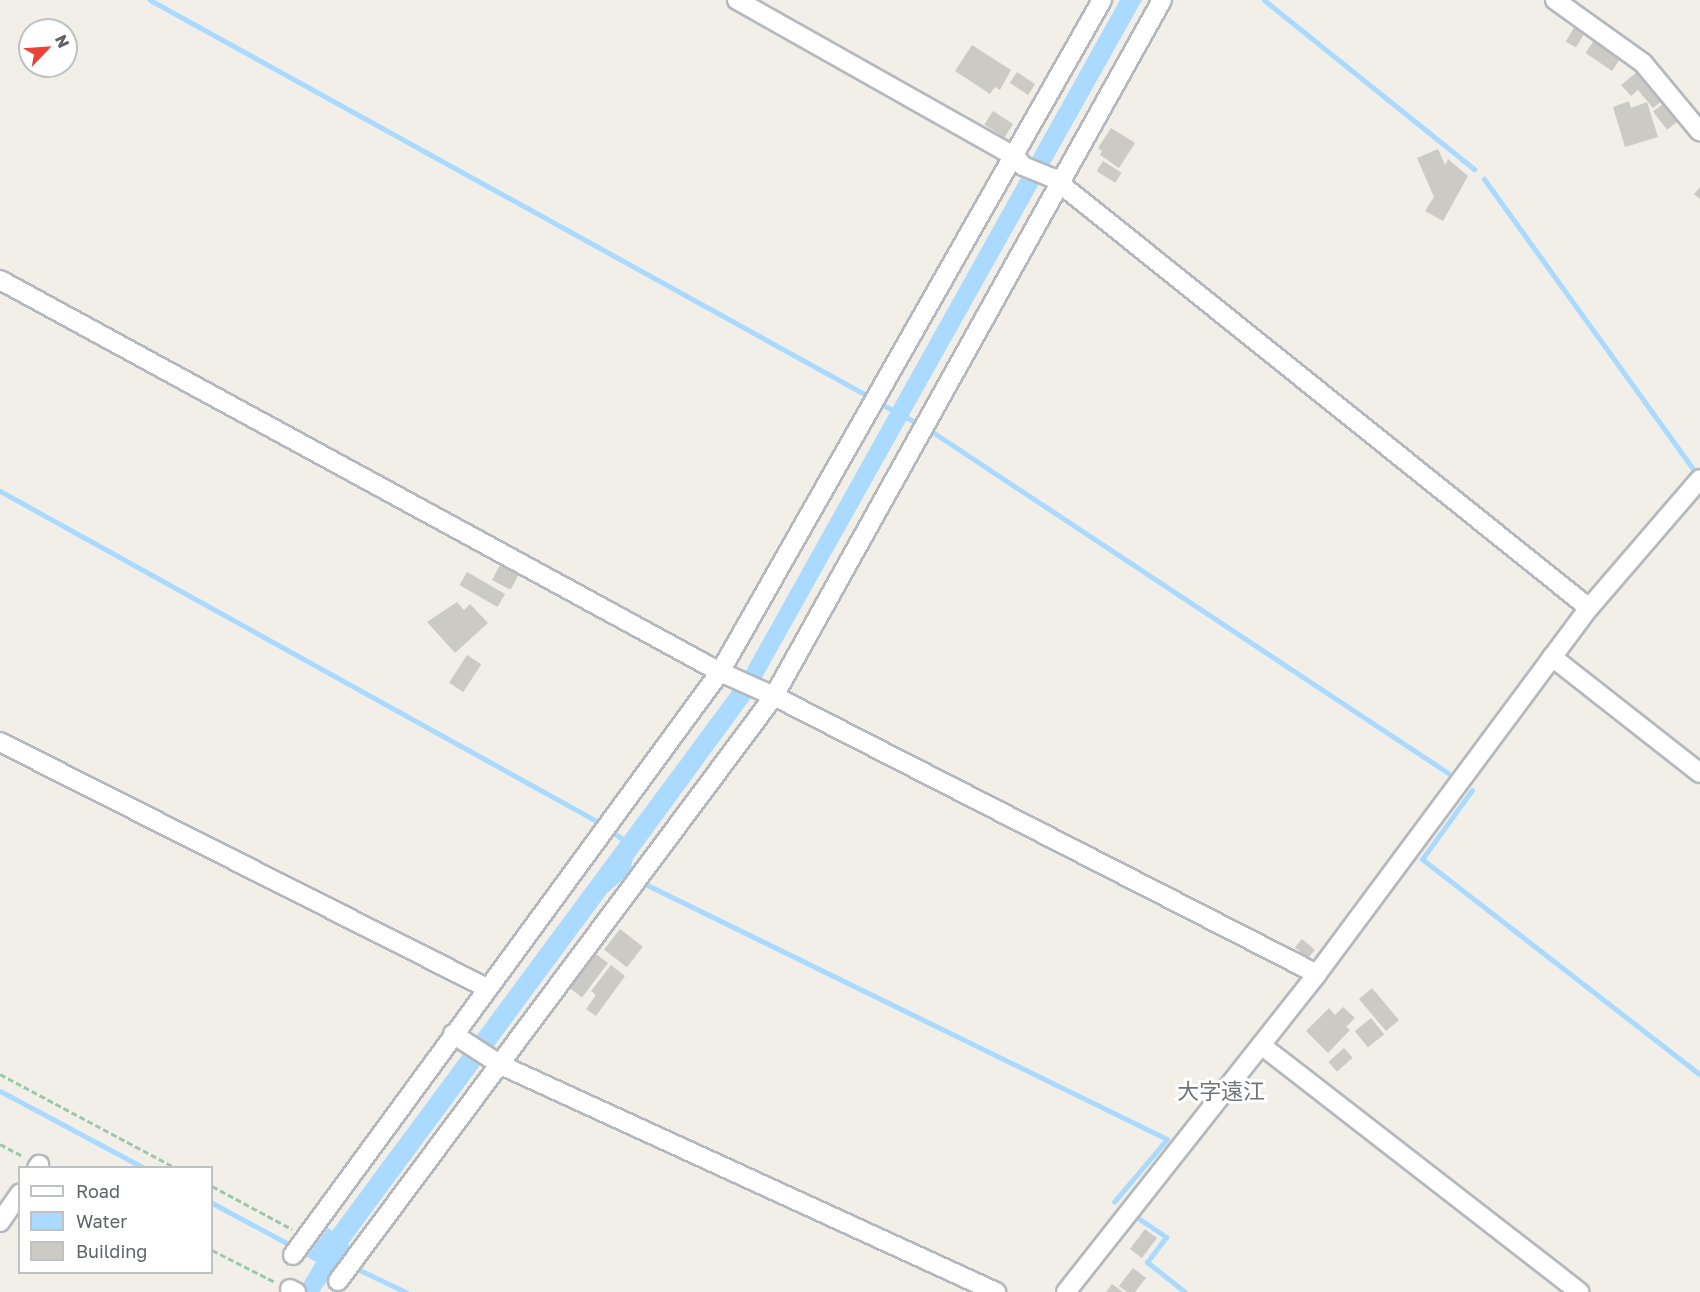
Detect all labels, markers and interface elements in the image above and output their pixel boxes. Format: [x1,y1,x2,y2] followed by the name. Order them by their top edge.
[18,18,78,78] north arrow
[51,31,74,51] text: N
[1177,1078,1265,1104] district label: 大字遠江
[18,1166,213,1274] legend
[76,1180,120,1202] text: Road
[76,1210,127,1232] text: Water
[76,1240,147,1262] text: Building

